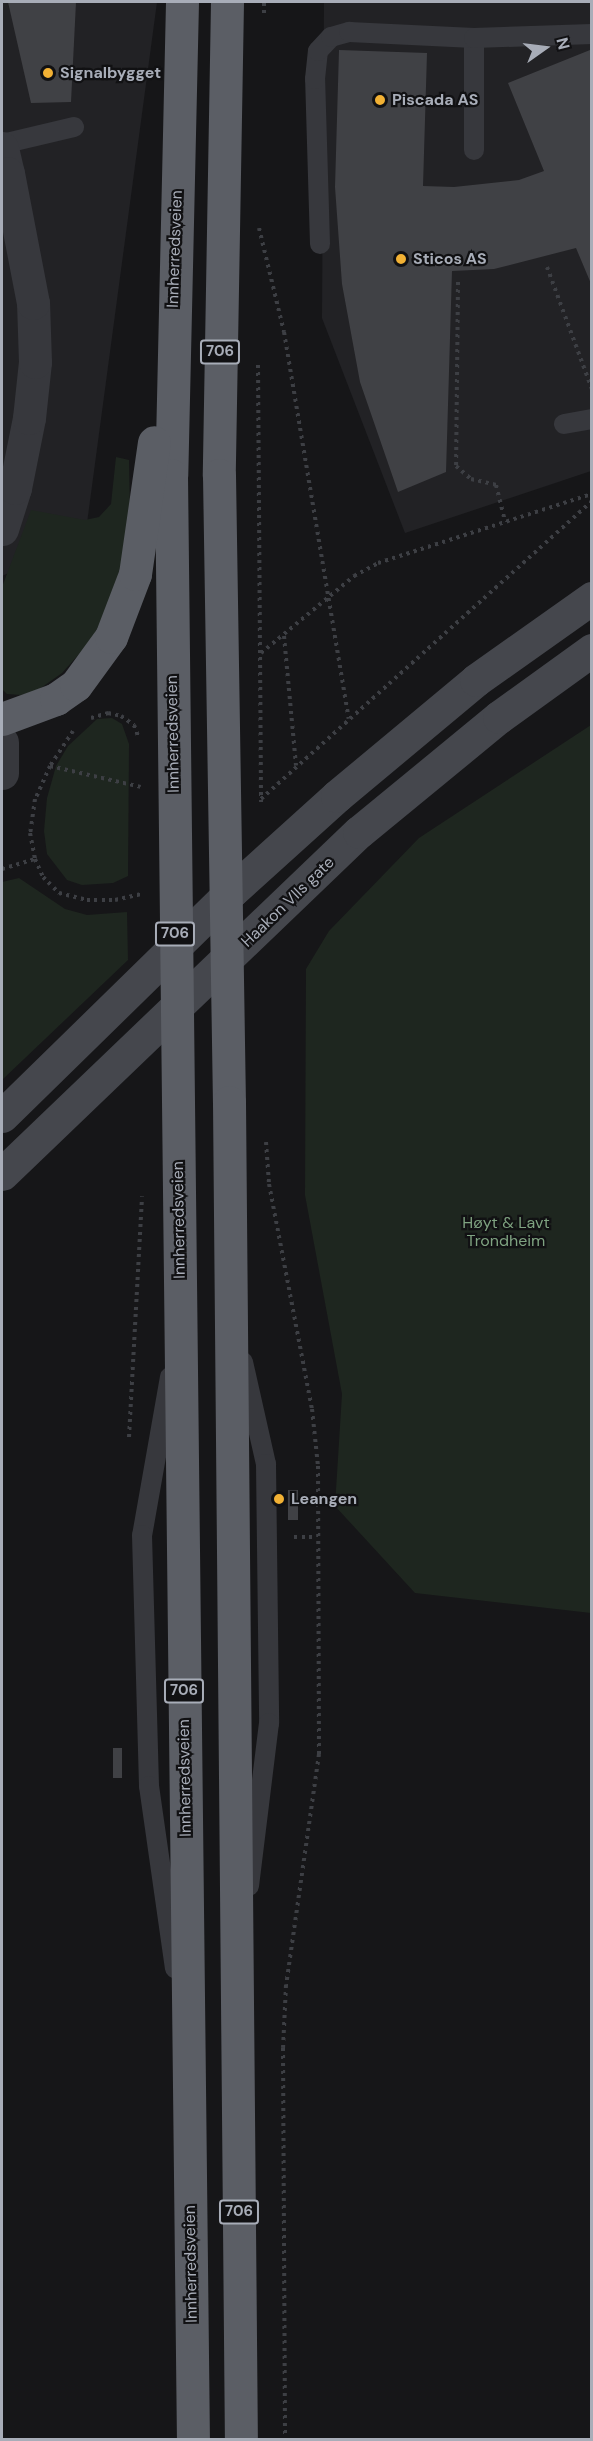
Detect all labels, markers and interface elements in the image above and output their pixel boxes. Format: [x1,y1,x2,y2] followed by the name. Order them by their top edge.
[515,18,575,78] north arrow
[551,35,575,52] text: N
[60,63,161,83] place label: Signalbygget
[41,66,55,80] marker: Signalbygget
[392,90,478,110] place label: Piscada AS
[373,93,387,107] marker: Piscada AS
[163,190,187,308] street label: Innherredsveien
[413,249,487,269] place label: Sticos AS
[394,252,408,266] marker: Sticos AS
[199,340,241,364] road number: 706
[162,675,184,793] street label: Innherredsveien
[238,853,338,951] street label: Haakon VIIs gate
[154,922,196,946] road number: 706
[168,1161,190,1279] street label: Innherredsveien
[462,1213,550,1251] park label: Høyt & Lavt Trondheim
[291,1489,357,1509] place label: Leangen
[272,1492,286,1506] marker: Leangen
[163,1679,205,1703] road number: 706
[174,1719,196,1837] street label: Innherredsveien
[218,2200,260,2224] road number: 706
[180,2205,202,2323] street label: Innherredsveien

